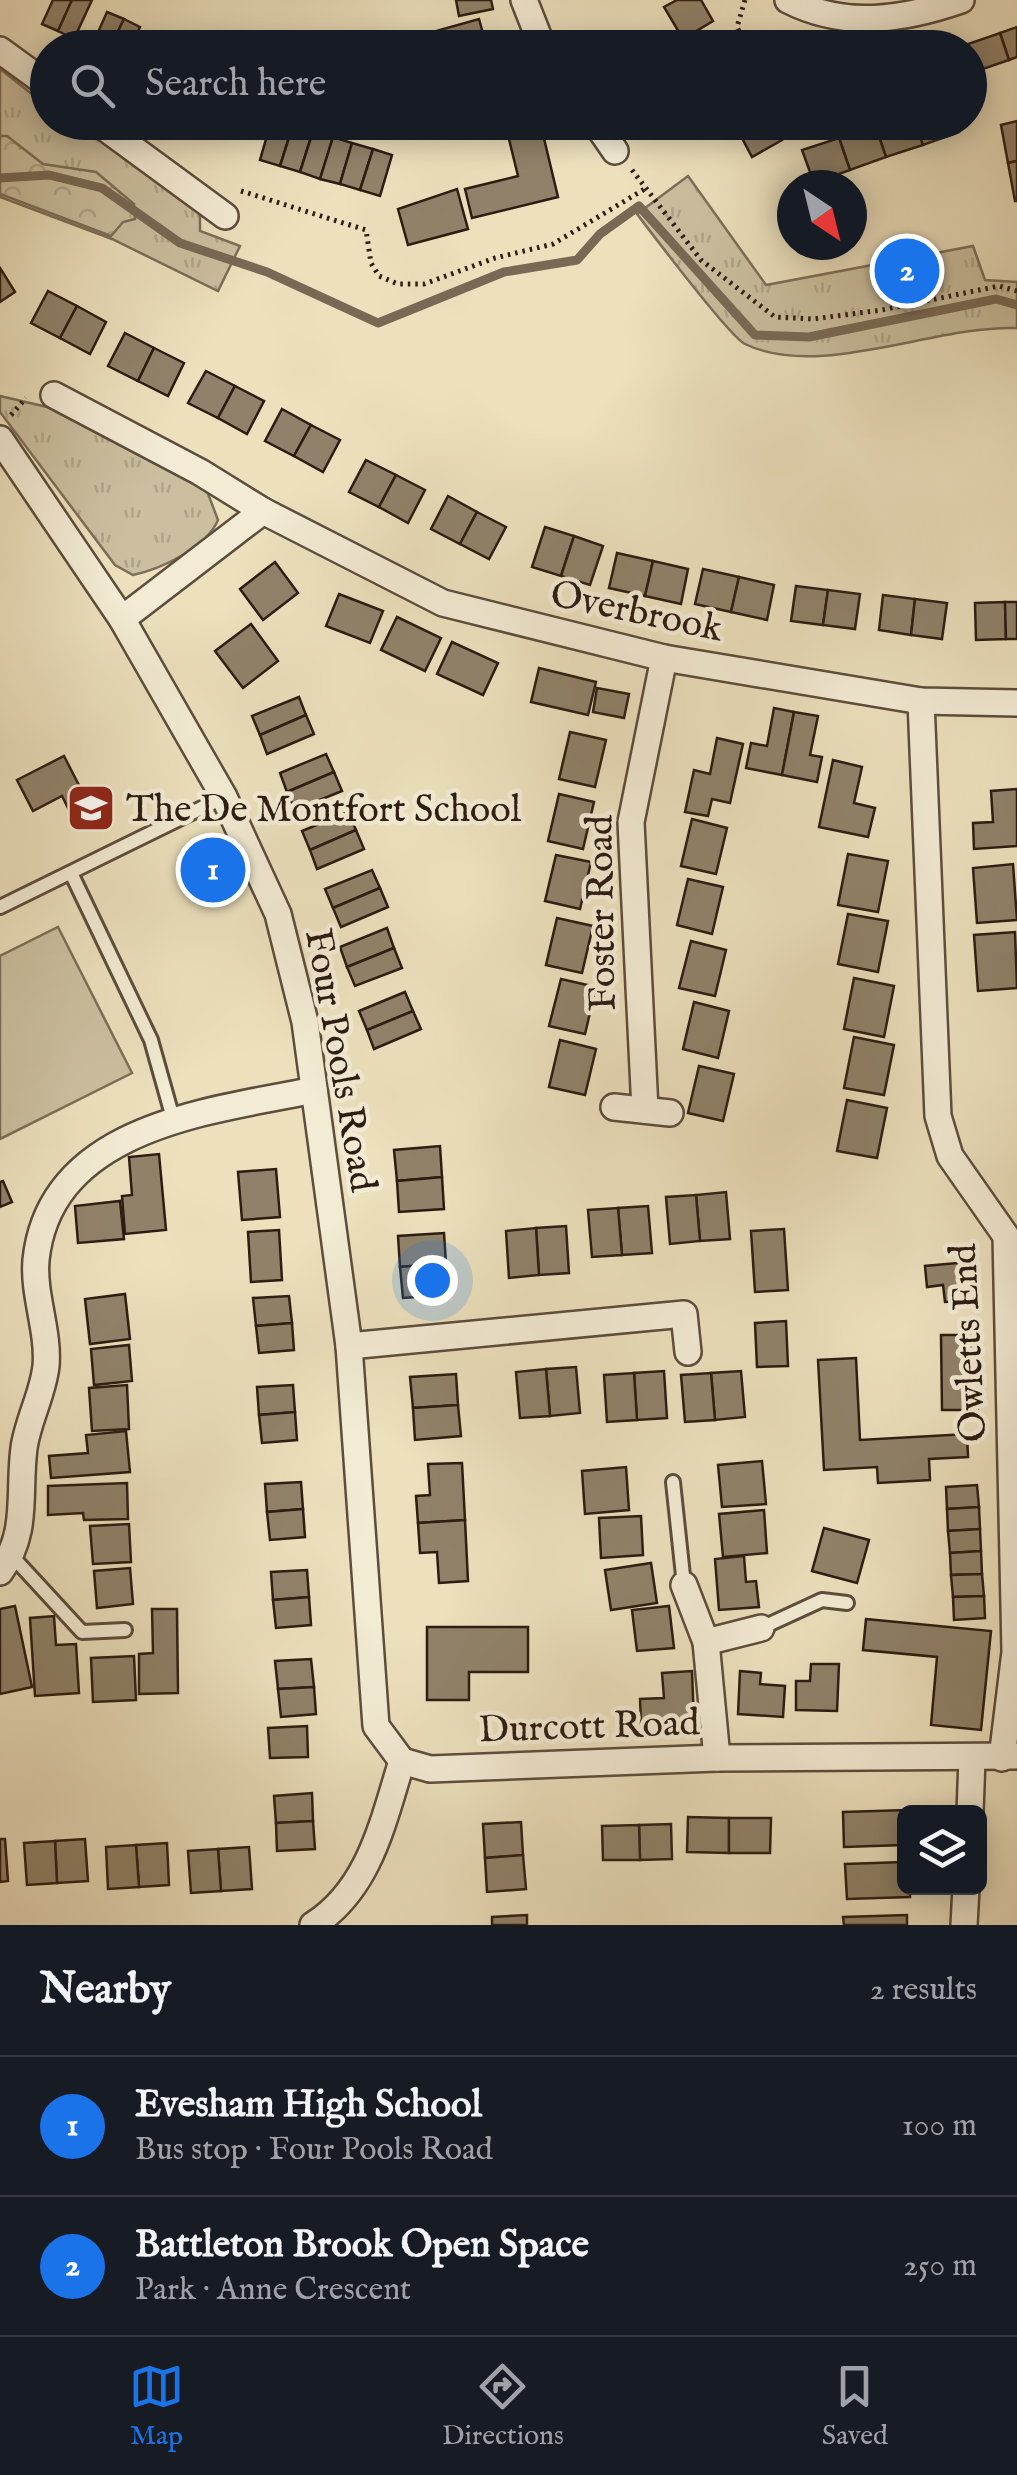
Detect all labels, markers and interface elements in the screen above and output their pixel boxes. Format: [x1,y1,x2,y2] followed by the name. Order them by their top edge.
[30,30,987,140] search box
[65,58,120,113] icon: search
[145,61,326,109] text: Search here
[777,170,867,260] north arrow
[874,234,940,308] pin: 2
[546,571,728,655] street label: Overbrook
[65,782,117,834] school or university icon: The De Montfort School
[126,787,522,835] place label: The De Montfort School
[577,814,629,1011] street label: Foster Road
[180,832,246,908] pin: 1
[292,925,386,1196] street label: Four Pools Road
[941,1242,999,1443] street label: Owletts End
[407,1255,458,1306] your location
[478,1700,701,1756] street label: Durcott Road
[897,1805,987,1895] map controls
[897,1805,987,1895] button: layers
[40,1964,171,2017] text: Nearby
[870,1970,977,2011] text: 2 results
[135,2082,482,2130] text: Evesham High School
[67,2106,78,2147] text: 1
[902,2106,977,2147] text: 100 m
[135,2130,493,2171] text: Bus stop · Four Pools Road
[135,2222,589,2270] text: Battleton Brook Open Space
[65,2246,80,2287] text: 2
[903,2246,977,2287] text: 250 m
[135,2270,411,2311] text: Park · Anne Crescent
[129,2359,184,2454] tab: Map
[442,2359,564,2454] tab: Directions
[822,2359,888,2454] tab: Saved

